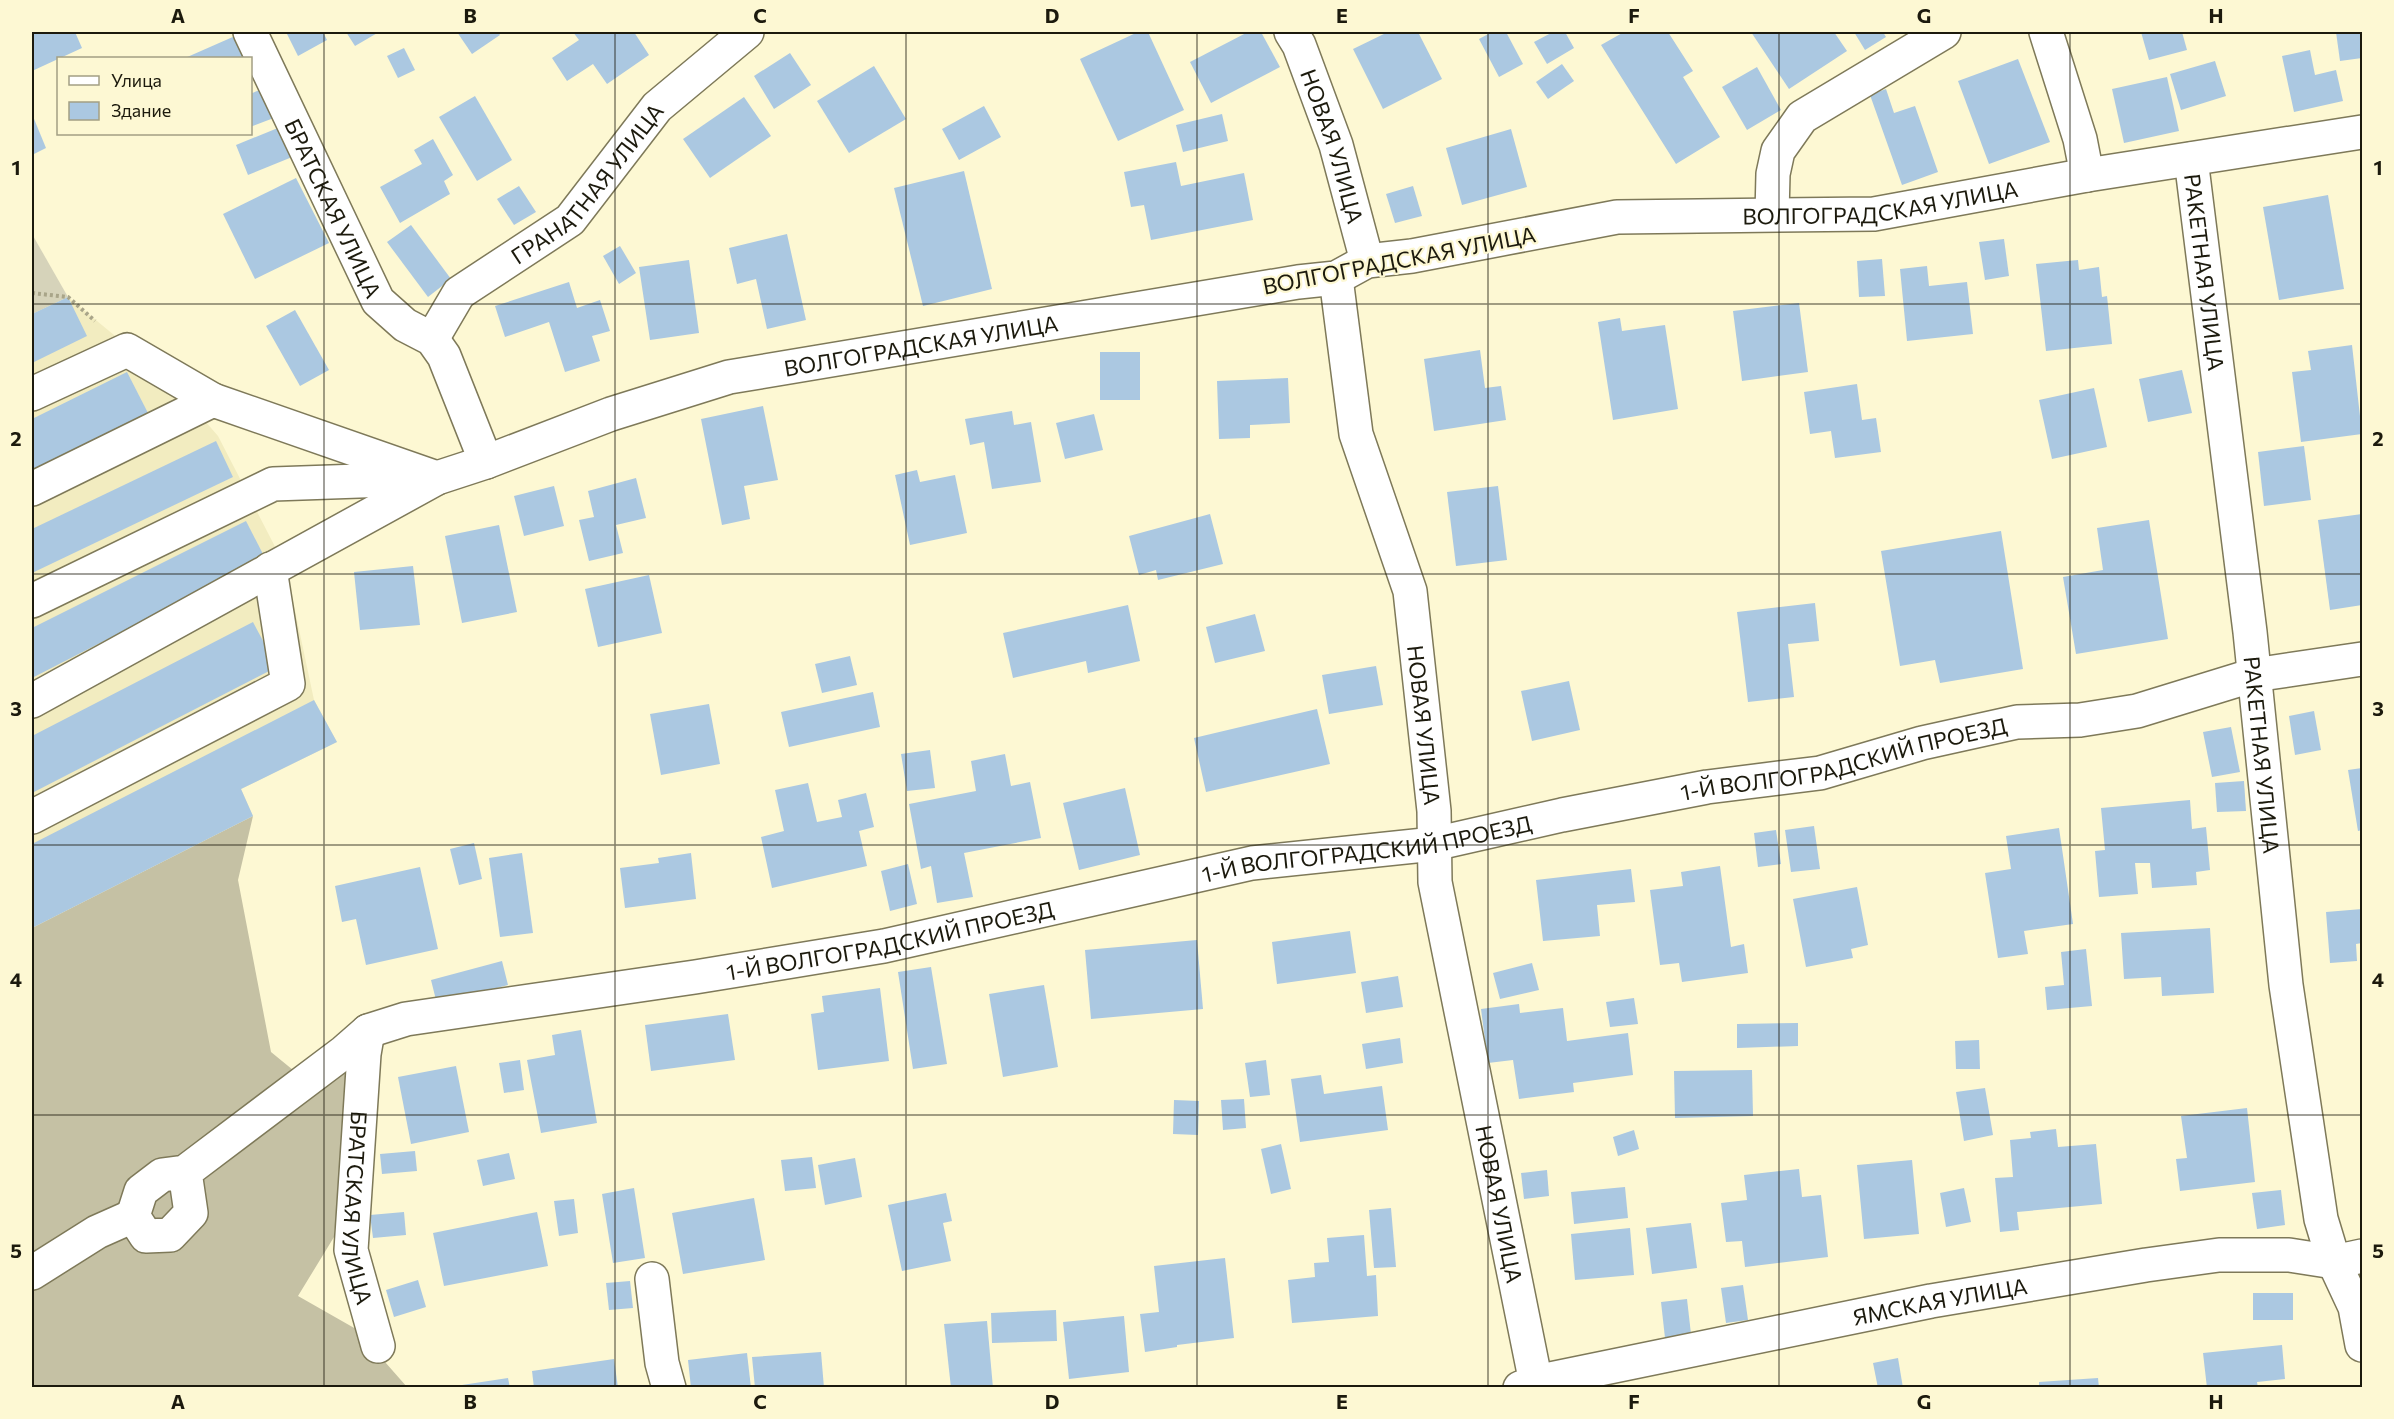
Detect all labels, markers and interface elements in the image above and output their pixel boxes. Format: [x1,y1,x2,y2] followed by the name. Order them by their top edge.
[171,3,185,27] text: A
[463,3,477,27] text: B
[753,3,767,27] text: C
[1045,3,1059,27] text: D
[1336,3,1348,27] text: E
[1628,3,1640,27] text: F
[1917,3,1931,27] text: G
[2209,3,2224,27] text: H
[57,57,252,135] legend
[1295,65,1370,226] street label: НОВАЯ УЛИЦА
[111,69,162,91] text: Улица
[505,98,669,269] street label: ГРАНАТНАЯ УЛИЦА
[111,99,171,121] text: Здание
[280,114,388,302] street label: БРАТСКАЯ УЛИЦА
[11,155,21,179] text: 1
[2373,155,2383,179] text: 1
[2179,172,2231,372] street label: РАКЕТНАЯ УЛИЦА
[1742,174,2020,229] street label: ВОЛГОГРАДСКАЯ УЛИЦА
[1260,220,1538,300] street label: ВОЛГОГРАДСКАЯ УЛИЦА
[782,309,1060,381] street label: ВОЛГОГРАДСКАЯ УЛИЦА
[10,426,22,450] text: 2
[2372,426,2384,450] text: 2
[1402,644,1447,806] street label: НОВАЯ УЛИЦА
[2239,655,2286,855] street label: РАКЕТНАЯ УЛИЦА
[10,696,22,720] text: 3
[2372,696,2384,720] text: 3
[1678,711,2009,805] street label: 1-Й ВОЛГОГРАДСКИЙ ПРОЕЗД
[1199,809,1534,887] street label: 1-Й ВОЛГОГРАДСКИЙ ПРОЕЗД
[724,895,1056,985] street label: 1-Й ВОЛГОГРАДСКИЙ ПРОЕЗД
[10,967,22,991] text: 4
[2372,967,2384,991] text: 4
[337,1110,379,1307] street label: БРАТСКАЯ УЛИЦА
[1471,1122,1529,1285] street label: НОВАЯ УЛИЦА
[10,1238,22,1262] text: 5
[2372,1238,2384,1262] text: 5
[1850,1272,2029,1330] street label: ЯМСКАЯ УЛИЦА
[171,1389,185,1413] text: A
[463,1389,477,1413] text: B
[753,1389,767,1413] text: C
[1045,1389,1059,1413] text: D
[1336,1389,1348,1413] text: E
[1628,1389,1640,1413] text: F
[1917,1389,1931,1413] text: G
[2209,1389,2224,1413] text: H

